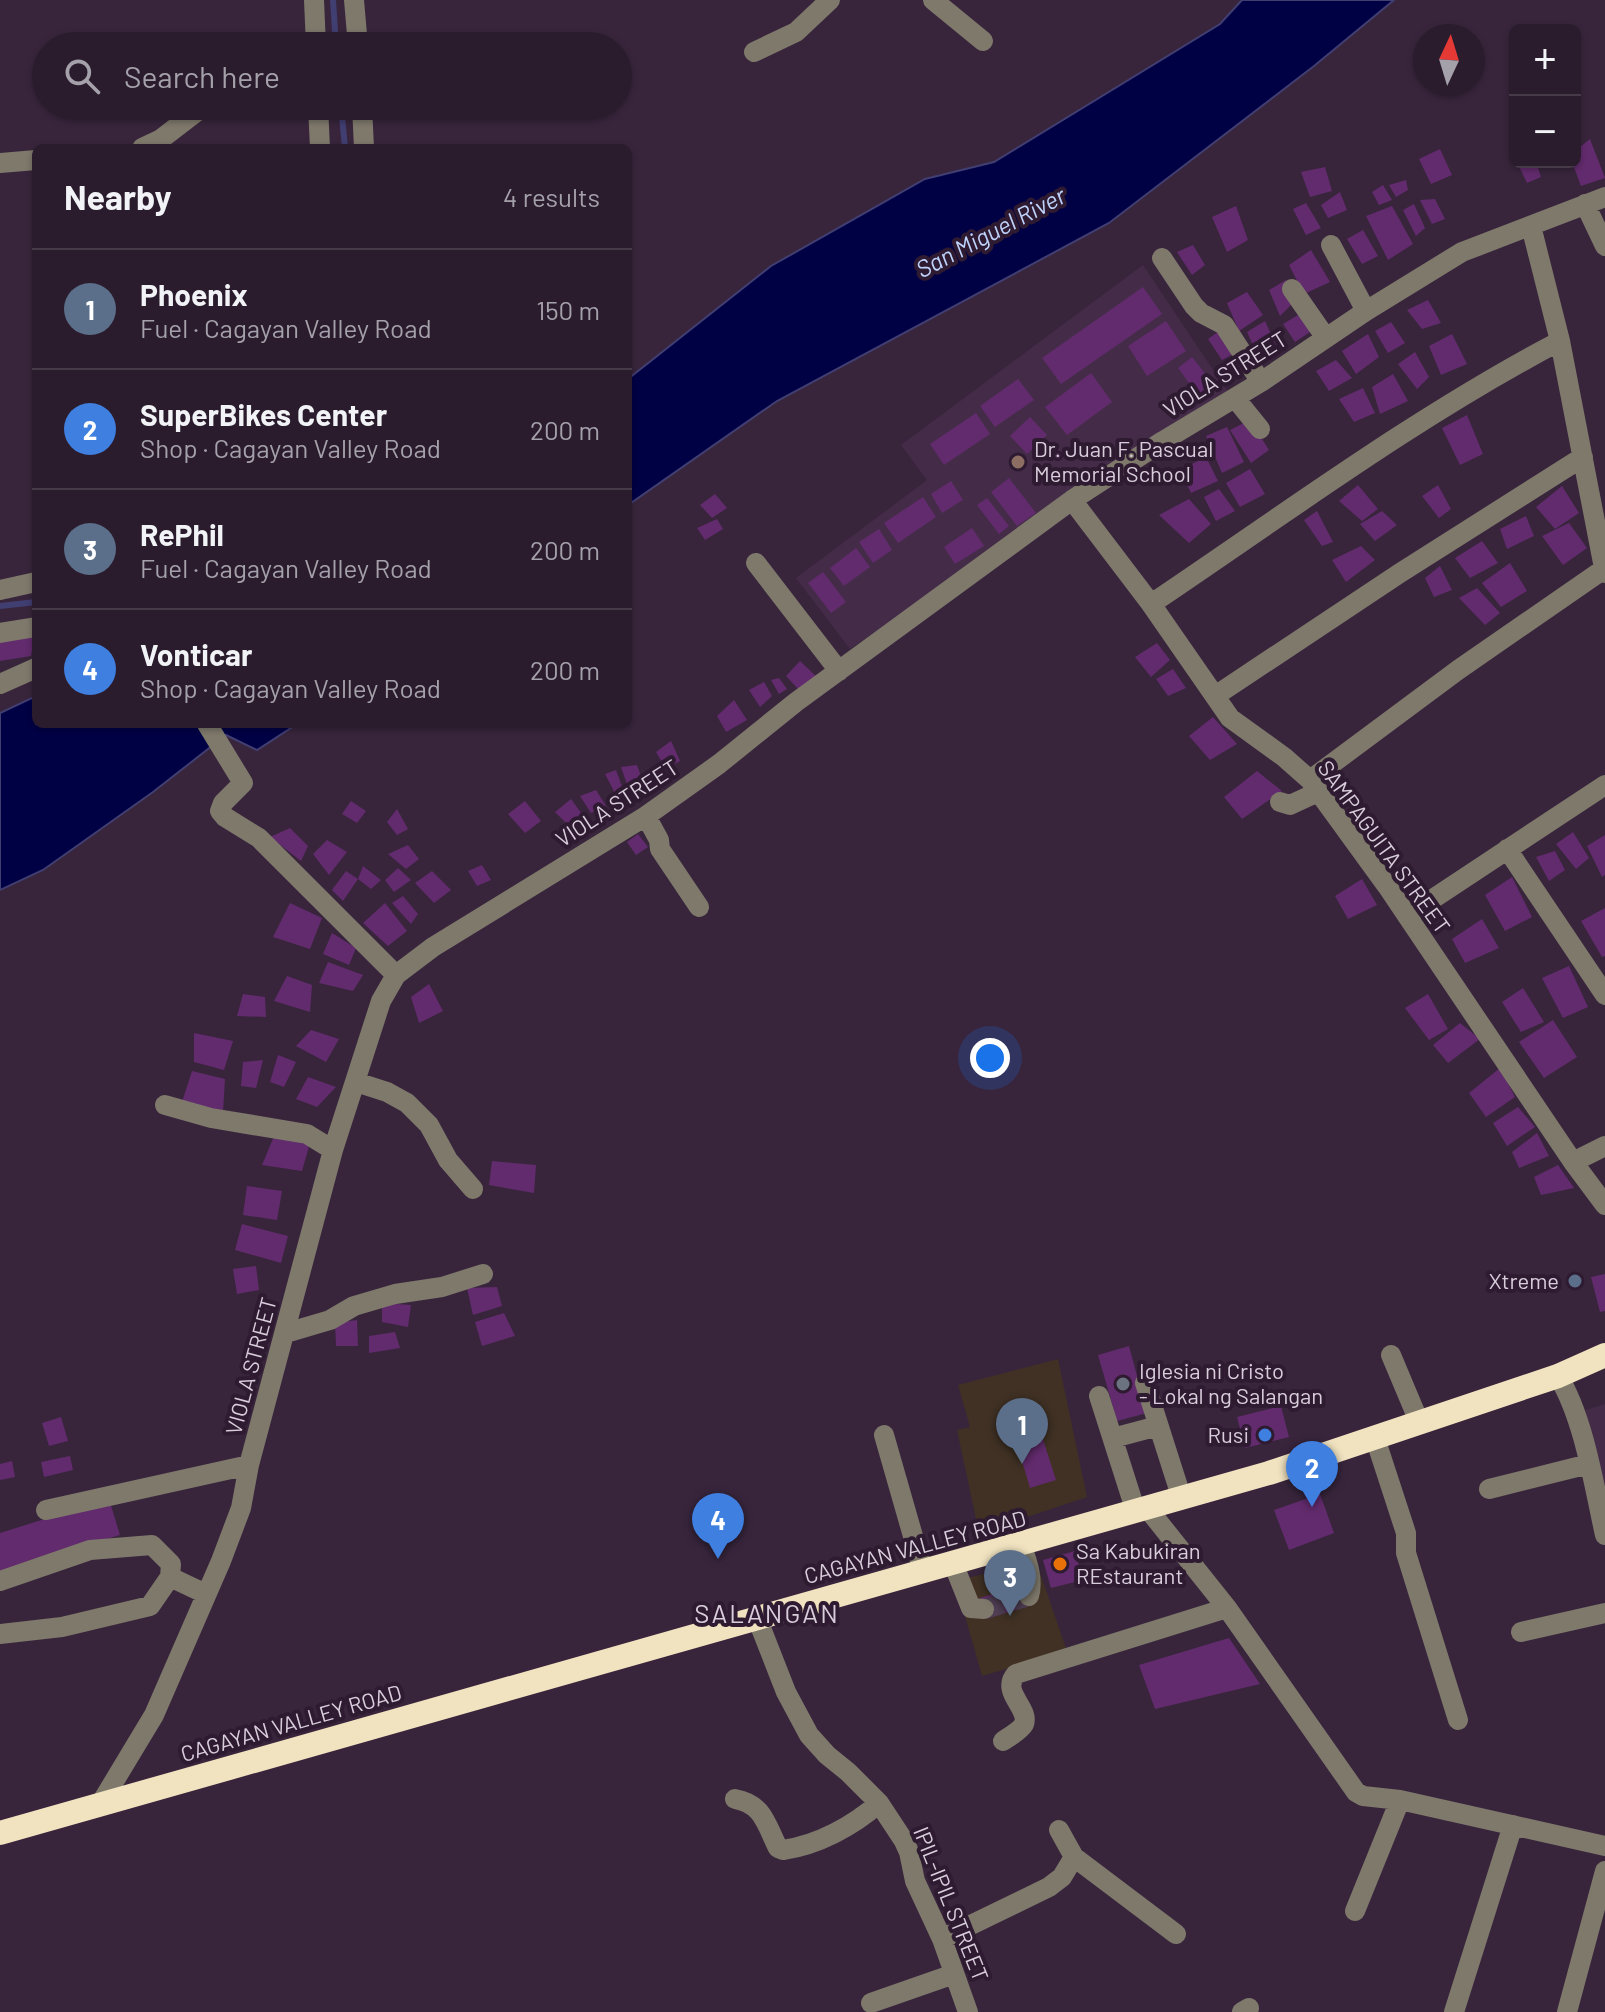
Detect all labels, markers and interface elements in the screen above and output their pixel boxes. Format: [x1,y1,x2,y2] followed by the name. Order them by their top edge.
[1413,24,1485,96] north arrow
[1509,24,1581,168] map controls
[1509,24,1581,96] button: +
[32,32,632,120] search box
[60,54,104,98] icon: search
[124,58,280,94] text: Search here
[1509,96,1581,168] button: −
[64,176,172,217] text: Nearby
[911,179,1071,283] water label: San Miguel River
[503,181,600,212] text: 4 results
[140,276,248,312] text: Phoenix
[85,294,95,325] text: 1
[536,294,600,325] text: 150 m
[140,312,432,343] text: Fuel · Cagayan Valley Road
[1158,325,1291,422] street label: VIOLA STREET
[140,396,387,432] text: SuperBikes Center
[83,414,97,445] text: 2
[530,414,600,445] text: 200 m
[140,432,441,463] text: Shop · Cagayan Valley Road
[1034,435,1213,486] place label: Dr. Juan F. Pascual Memorial School
[1009,453,1027,471] marker: Dr. Juan F. Pascual Memorial School
[140,516,224,552] text: RePhil
[83,534,97,565] text: 3
[530,534,600,565] text: 200 m
[140,552,432,583] text: Fuel · Cagayan Valley Road
[140,636,252,672] text: Vonticar
[82,654,98,685] text: 4
[530,654,600,685] text: 200 m
[140,672,441,703] text: Shop · Cagayan Valley Road
[550,753,683,851] street label: VIOLA STREET
[1313,755,1456,938] street label: SAMPAGUITA STREET
[970,1038,1010,1078] your location
[1489,1267,1559,1293] place label: Xtreme
[1566,1272,1584,1290] marker: Xtreme
[219,1294,281,1437] street label: VIOLA STREET
[1139,1357,1323,1408] place label: Iglesia ni Cristo - Lokal ng Salangan
[1114,1375,1132,1393] marker: Iglesia ni Cristo - Lokal ng Salangan
[996,1398,1048,1464] pin: 1
[1208,1421,1249,1447] place label: Rusi
[1256,1426,1274,1444] marker: Rusi
[1286,1441,1338,1507] pin: 2
[692,1493,744,1559] pin: 4
[801,1504,1028,1588] street label: CAGAYAN VALLEY ROAD
[1076,1537,1201,1588] place label: Sa Kabukiran REstaurant
[984,1550,1036,1616] pin: 3
[1051,1555,1069,1573] marker: Sa Kabukiran REstaurant
[694,1597,840,1628] district label: SALANGAN
[177,1678,404,1766] street label: CAGAYAN VALLEY ROAD
[909,1823,995,1985] street label: IPIL-IPIL STREET

